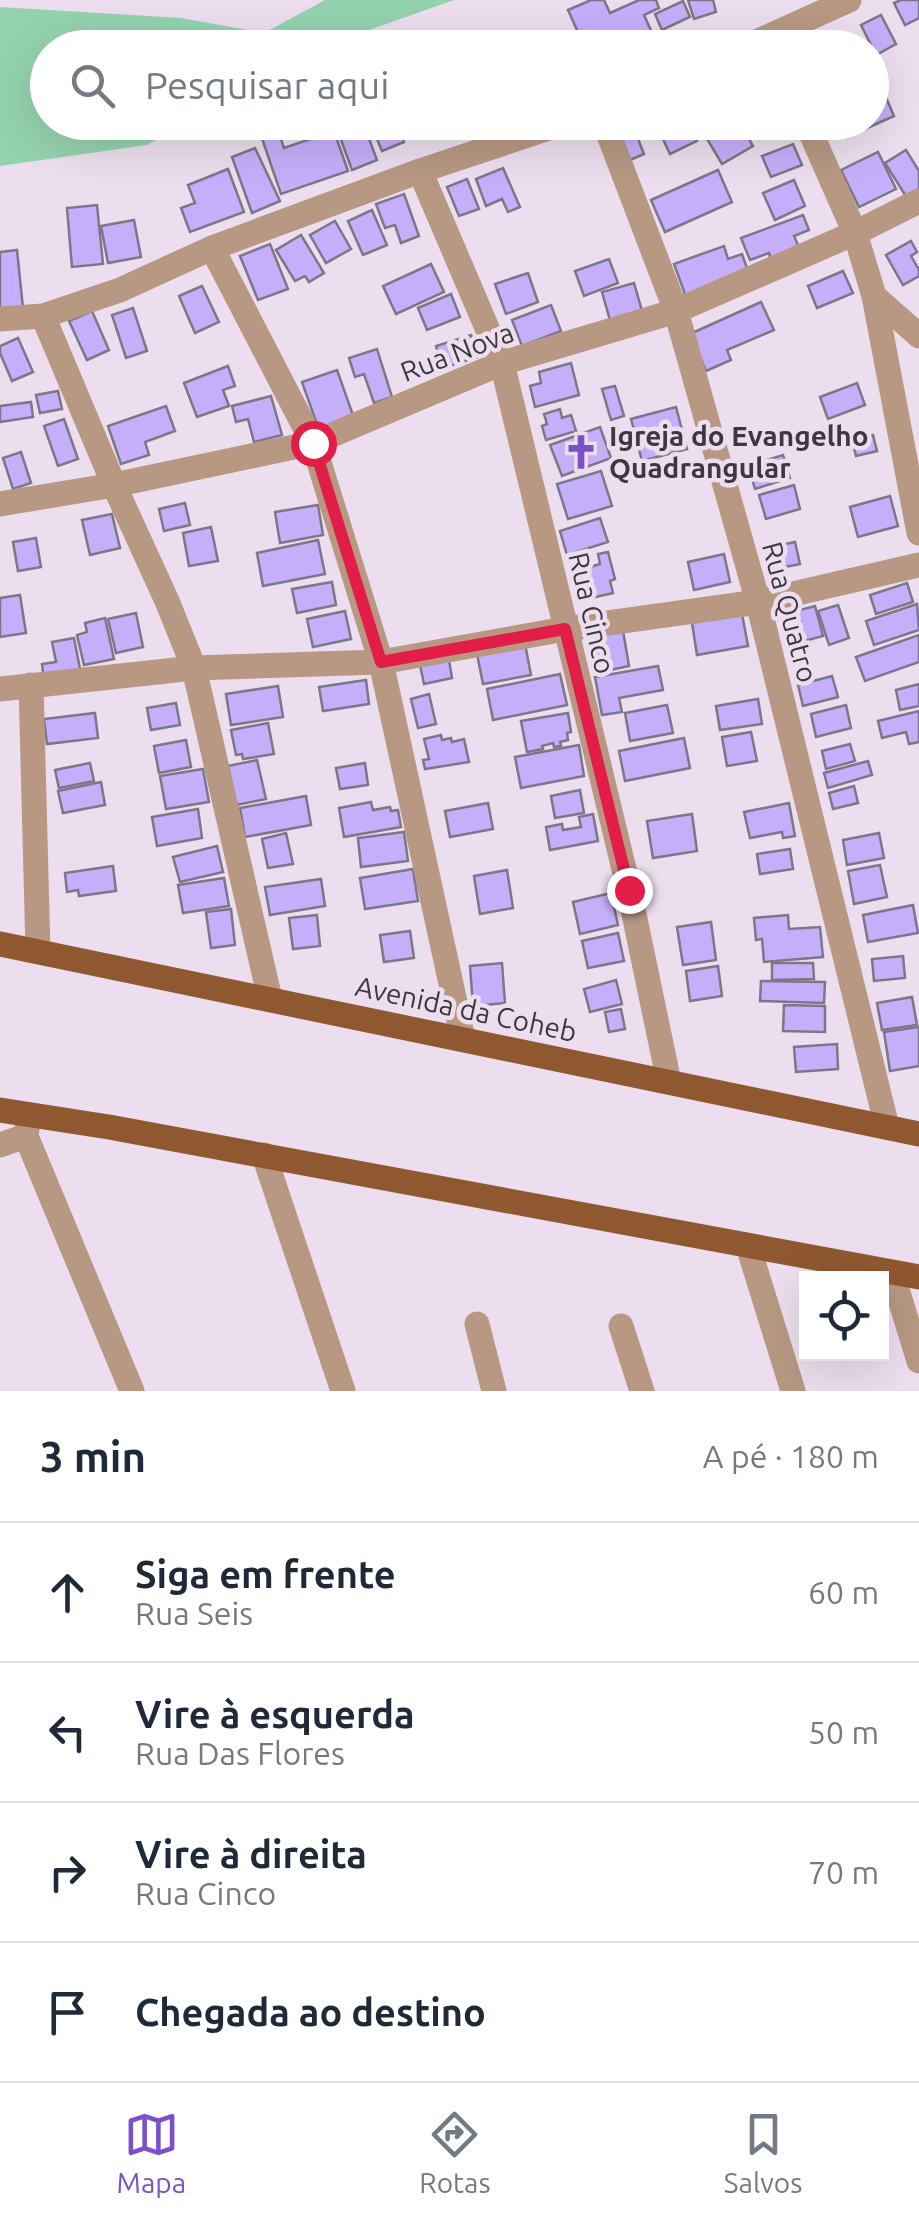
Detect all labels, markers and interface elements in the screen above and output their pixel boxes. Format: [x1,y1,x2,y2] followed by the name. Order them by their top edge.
[30,30,889,140] search box
[65,58,120,113] icon: search
[145,64,389,106] text: Pesquisar aqui
[396,316,518,387] street label: Rua Nova
[609,420,869,483] place label: Igreja do Evangelho Quadrangular
[291,421,337,467] route start
[562,433,600,471] church icon: Igreja do Evangelho Quadrangular
[757,538,824,686] street label: Rua Quatro
[563,549,621,677] street label: Rua Cinco
[607,868,653,914] route end
[353,970,580,1047] street label: Avenida da Coheb
[799,1271,889,1361] map controls
[799,1271,889,1361] button: locate
[40,1433,146,1480] text: 3 min
[703,1438,879,1474] text: A pé · 180 m
[135,1553,396,1595] text: Siga em frente
[40,1565,95,1620] icon: ahead
[808,1574,879,1610] text: 60 m
[135,1595,253,1631] text: Rua Seis
[135,1693,415,1735] text: Vire à esquerda
[40,1705,95,1760] icon: left
[808,1714,879,1750] text: 50 m
[135,1735,345,1771] text: Rua Das Flores
[135,1833,367,1875] text: Vire à direita
[40,1845,95,1900] icon: right
[808,1854,879,1890] text: 70 m
[135,1875,276,1911] text: Rua Cinco
[40,1985,95,2040] icon: arrive
[135,1991,486,2033] text: Chegada ao destino
[117,2107,186,2198] tab: Mapa
[419,2107,491,2198] tab: Rotas
[724,2107,802,2198] tab: Salvos

